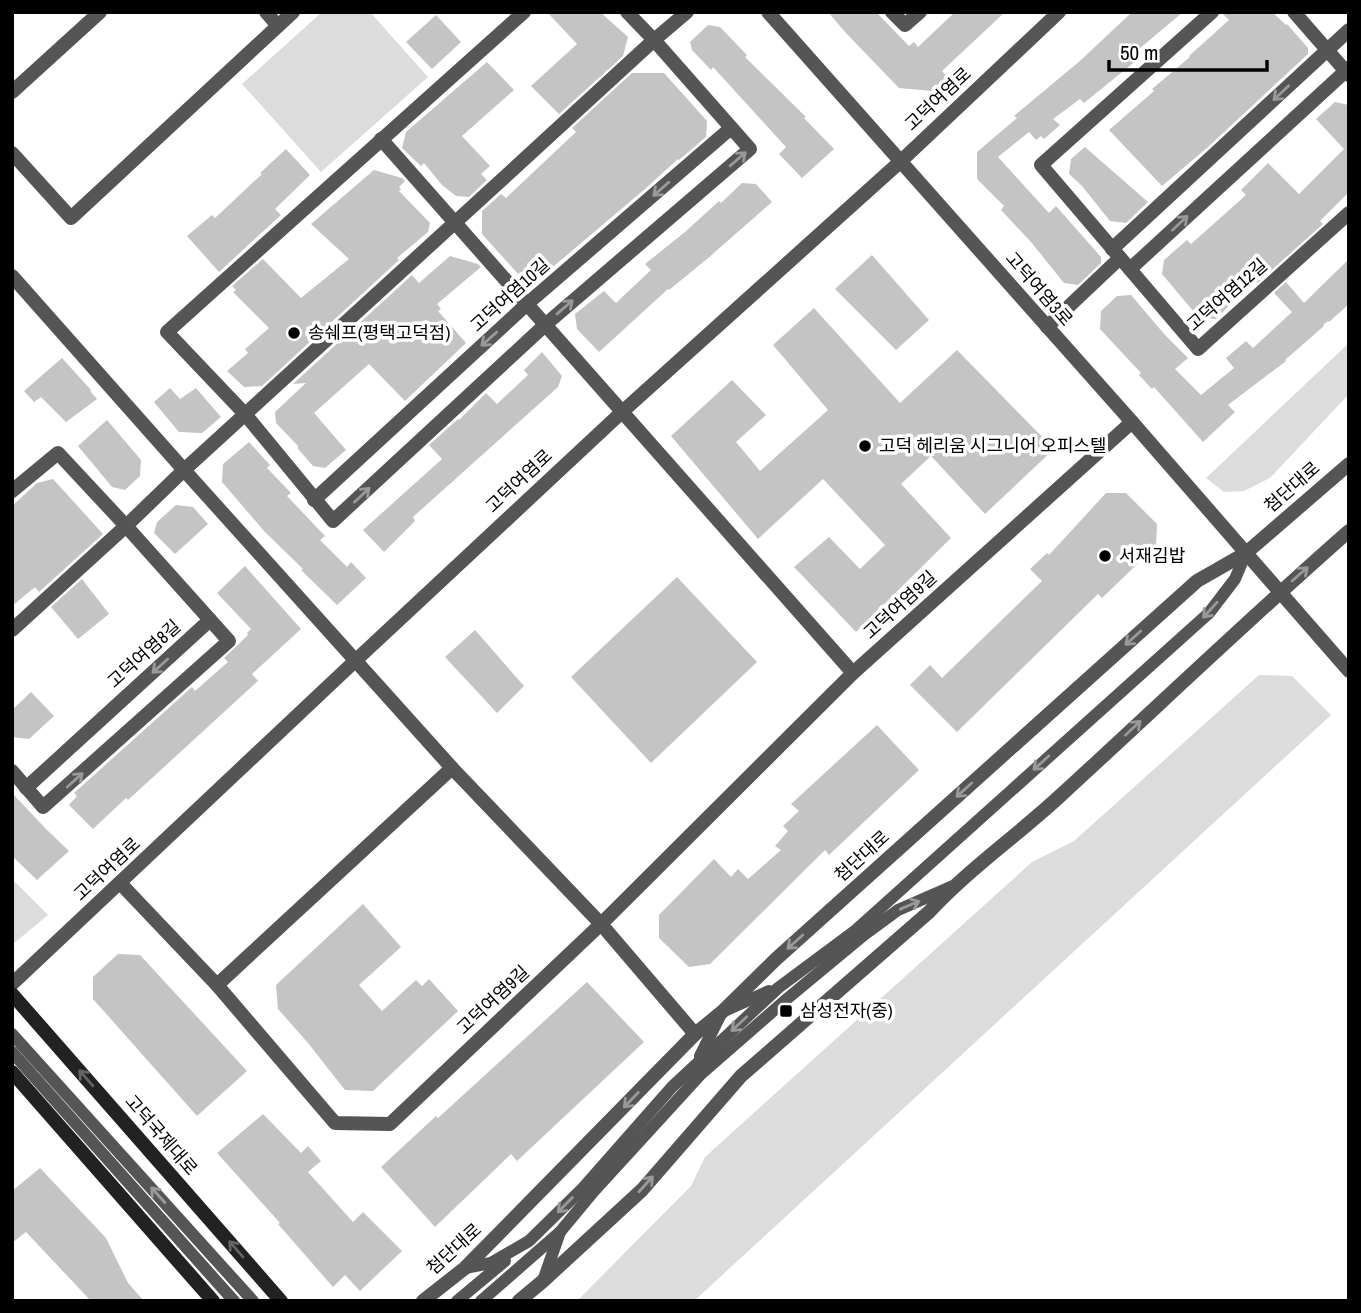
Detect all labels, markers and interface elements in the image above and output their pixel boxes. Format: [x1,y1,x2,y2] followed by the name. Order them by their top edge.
[1109,28,1266,72] scale bar
[1120,38,1158,67] text: 50 m
[899,61,976,136] street label: 고덕여염로
[1273,84,1290,101] one-way arrow
[729,151,747,167] one-way arrow
[652,181,670,197] one-way arrow
[1171,215,1189,231] one-way arrow
[1000,246,1079,331] street label: 고덕여염3로
[464,252,555,337] street label: 고덕여염10길
[1181,253,1272,337] street label: 고덕여염12길
[556,300,574,316] one-way arrow
[308,320,450,345] place label: 송쉐프(평택고덕점)
[286,325,302,341] marker: 송쉐프(평택고덕점)
[480,331,498,347] one-way arrow
[879,433,1107,458] place label: 고덕 헤리움 시그니어 오피스텔
[857,438,873,454] marker: 고덕 헤리움 시그니어 오피스텔
[480,443,557,518] street label: 고덕여염로
[1258,455,1325,518] street label: 첨단대로
[353,486,370,503] one-way arrow
[1119,543,1185,568] place label: 서재김밥
[1097,548,1113,564] marker: 서재김밥
[857,565,942,644] street label: 고덕여염9길
[1291,566,1309,582] one-way arrow
[1202,601,1218,619] one-way arrow
[101,614,186,693] street label: 고덕여염8길
[1124,630,1142,646] one-way arrow
[151,657,169,673] one-way arrow
[1124,720,1142,736] one-way arrow
[1032,755,1050,771] one-way arrow
[65,772,83,788] one-way arrow
[955,782,973,798] one-way arrow
[829,824,895,887] street label: 첨단대로
[68,831,145,906] street label: 고덕여염로
[899,897,921,910] one-way arrow
[786,934,804,950] one-way arrow
[451,959,534,1040] street label: 고덕여염9길
[800,998,893,1023] place label: 삼성전자(중)
[778,1003,794,1019] marker: 삼성전자(중)
[731,1015,748,1032] one-way arrow
[78,1069,94,1087] one-way arrow
[119,1089,203,1180] street label: 고덕국제대로
[622,1091,639,1108] one-way arrow
[638,1176,655,1193] one-way arrow
[150,1187,166,1205] one-way arrow
[557,1197,574,1214] one-way arrow
[421,1217,487,1280] street label: 첨단대로
[228,1241,244,1259] one-way arrow

